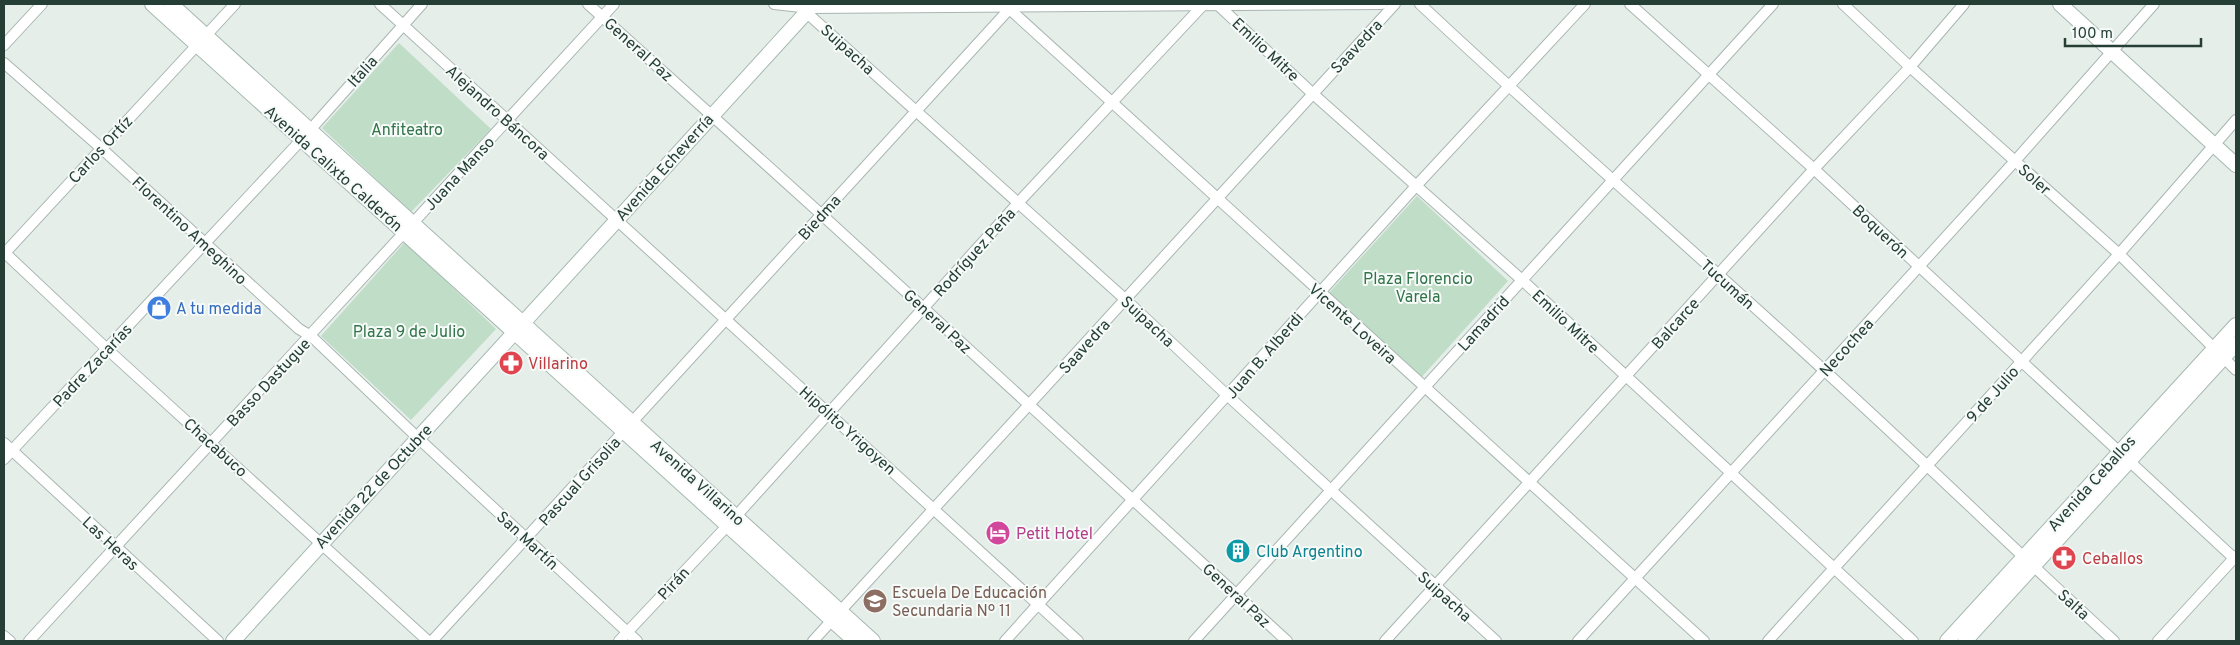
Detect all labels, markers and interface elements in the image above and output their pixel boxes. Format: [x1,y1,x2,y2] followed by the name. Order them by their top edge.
[599,14,676,87] street label: General Paz
[1227,14,1302,87] street label: Emilio Mitre
[2065,15,2201,47] scale bar
[1327,16,1388,79] street label: Saavedra
[815,21,878,80] street label: Suipacha
[2072,25,2113,44] text: 100 m
[344,52,383,92] street label: Italia
[441,62,553,165] street label: Alejandro Báncora
[259,102,406,237] street label: Avenida Calixto Calderón
[612,111,719,226] street label: Avenida Echeverría
[65,112,138,189] street label: Carlos Ortíz
[371,121,443,141] park label: Anfiteatro
[421,133,500,216] street label: Juana Manso
[2013,161,2054,200] street label: Soler
[127,173,250,290] street label: Florentino Ameghino
[795,191,846,245] street label: Biedma
[1847,201,1912,264] street label: Boquerón
[930,205,1021,302] street label: Rodríguez Peña
[1696,256,1758,315] street label: Tucumán
[1363,270,1473,308] park label: Plaza Florencio Varela
[1304,280,1400,369] street label: Vicente Loveira
[898,286,975,359] street label: General Paz
[1527,286,1602,359] street label: Emilio Mitre
[1454,292,1515,356] street label: Lamadrid
[1116,293,1178,352] street label: Suipacha
[146,295,172,321] shop icon: A tu medida
[1648,295,1705,354] street label: Balcarce
[176,300,262,320] place label: A tu medida
[1222,309,1309,404] street label: Juan B. Alberdi
[1816,315,1879,382] street label: Necochea
[1056,316,1115,379] street label: Saavedra
[50,320,137,412] street label: Padre Zacarías
[353,323,465,343] park label: Plaza 9 de Julio
[223,335,316,432] street label: Basso Dastugue
[498,350,524,376] pharmacy icon: Villarino
[528,355,588,375] place label: Villarino
[1963,363,2024,428] street label: 9 de Julio
[794,383,899,480] street label: Hipólito Yrigoyen
[178,415,251,483] street label: Chacabuco
[311,421,437,554] street label: Avenida 22 de Octubre
[2044,432,2141,537] street label: Avenida Ceballos
[535,434,626,531] street label: Pascual Grisolia
[645,436,748,531] street label: Avenida Villarino
[491,508,562,575] street label: San Martín
[77,513,142,576] street label: Las Heras
[985,520,1011,546] hotel icon: Petit Hotel
[1016,525,1093,545] place label: Petit Hotel
[1225,538,1251,564] building icon: Club Argentino
[1256,543,1363,563] place label: Club Argentino
[2051,545,2077,571] pharmacy icon: Ceballos
[2082,550,2143,570] place label: Ceballos
[1197,560,1274,633] street label: General Paz
[654,564,695,605] street label: Pirán
[1412,568,1475,627] street label: Suipacha
[892,584,1047,622] place label: Escuela De Educación Secundaria Nº 11
[2052,586,2093,625] street label: Salta
[862,588,888,614] school or university icon: Escuela De Educación Secundaria Nº 11

